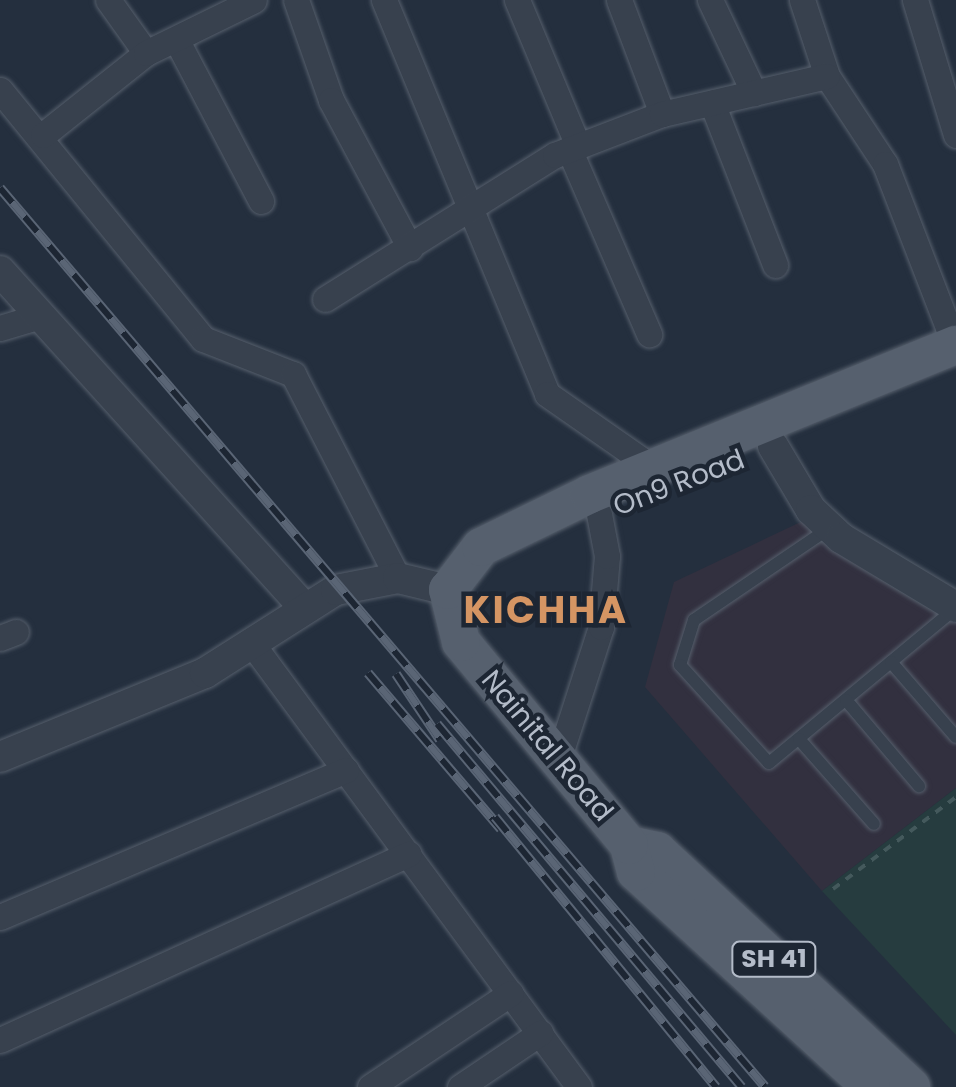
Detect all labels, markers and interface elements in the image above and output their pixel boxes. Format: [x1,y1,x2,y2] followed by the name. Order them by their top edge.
[609,443,749,523] street label: On9 Road
[463,587,629,633] district label: KICHHA
[474,664,620,828] street label: Nainital Road
[729,939,819,979] road number: SH 41

